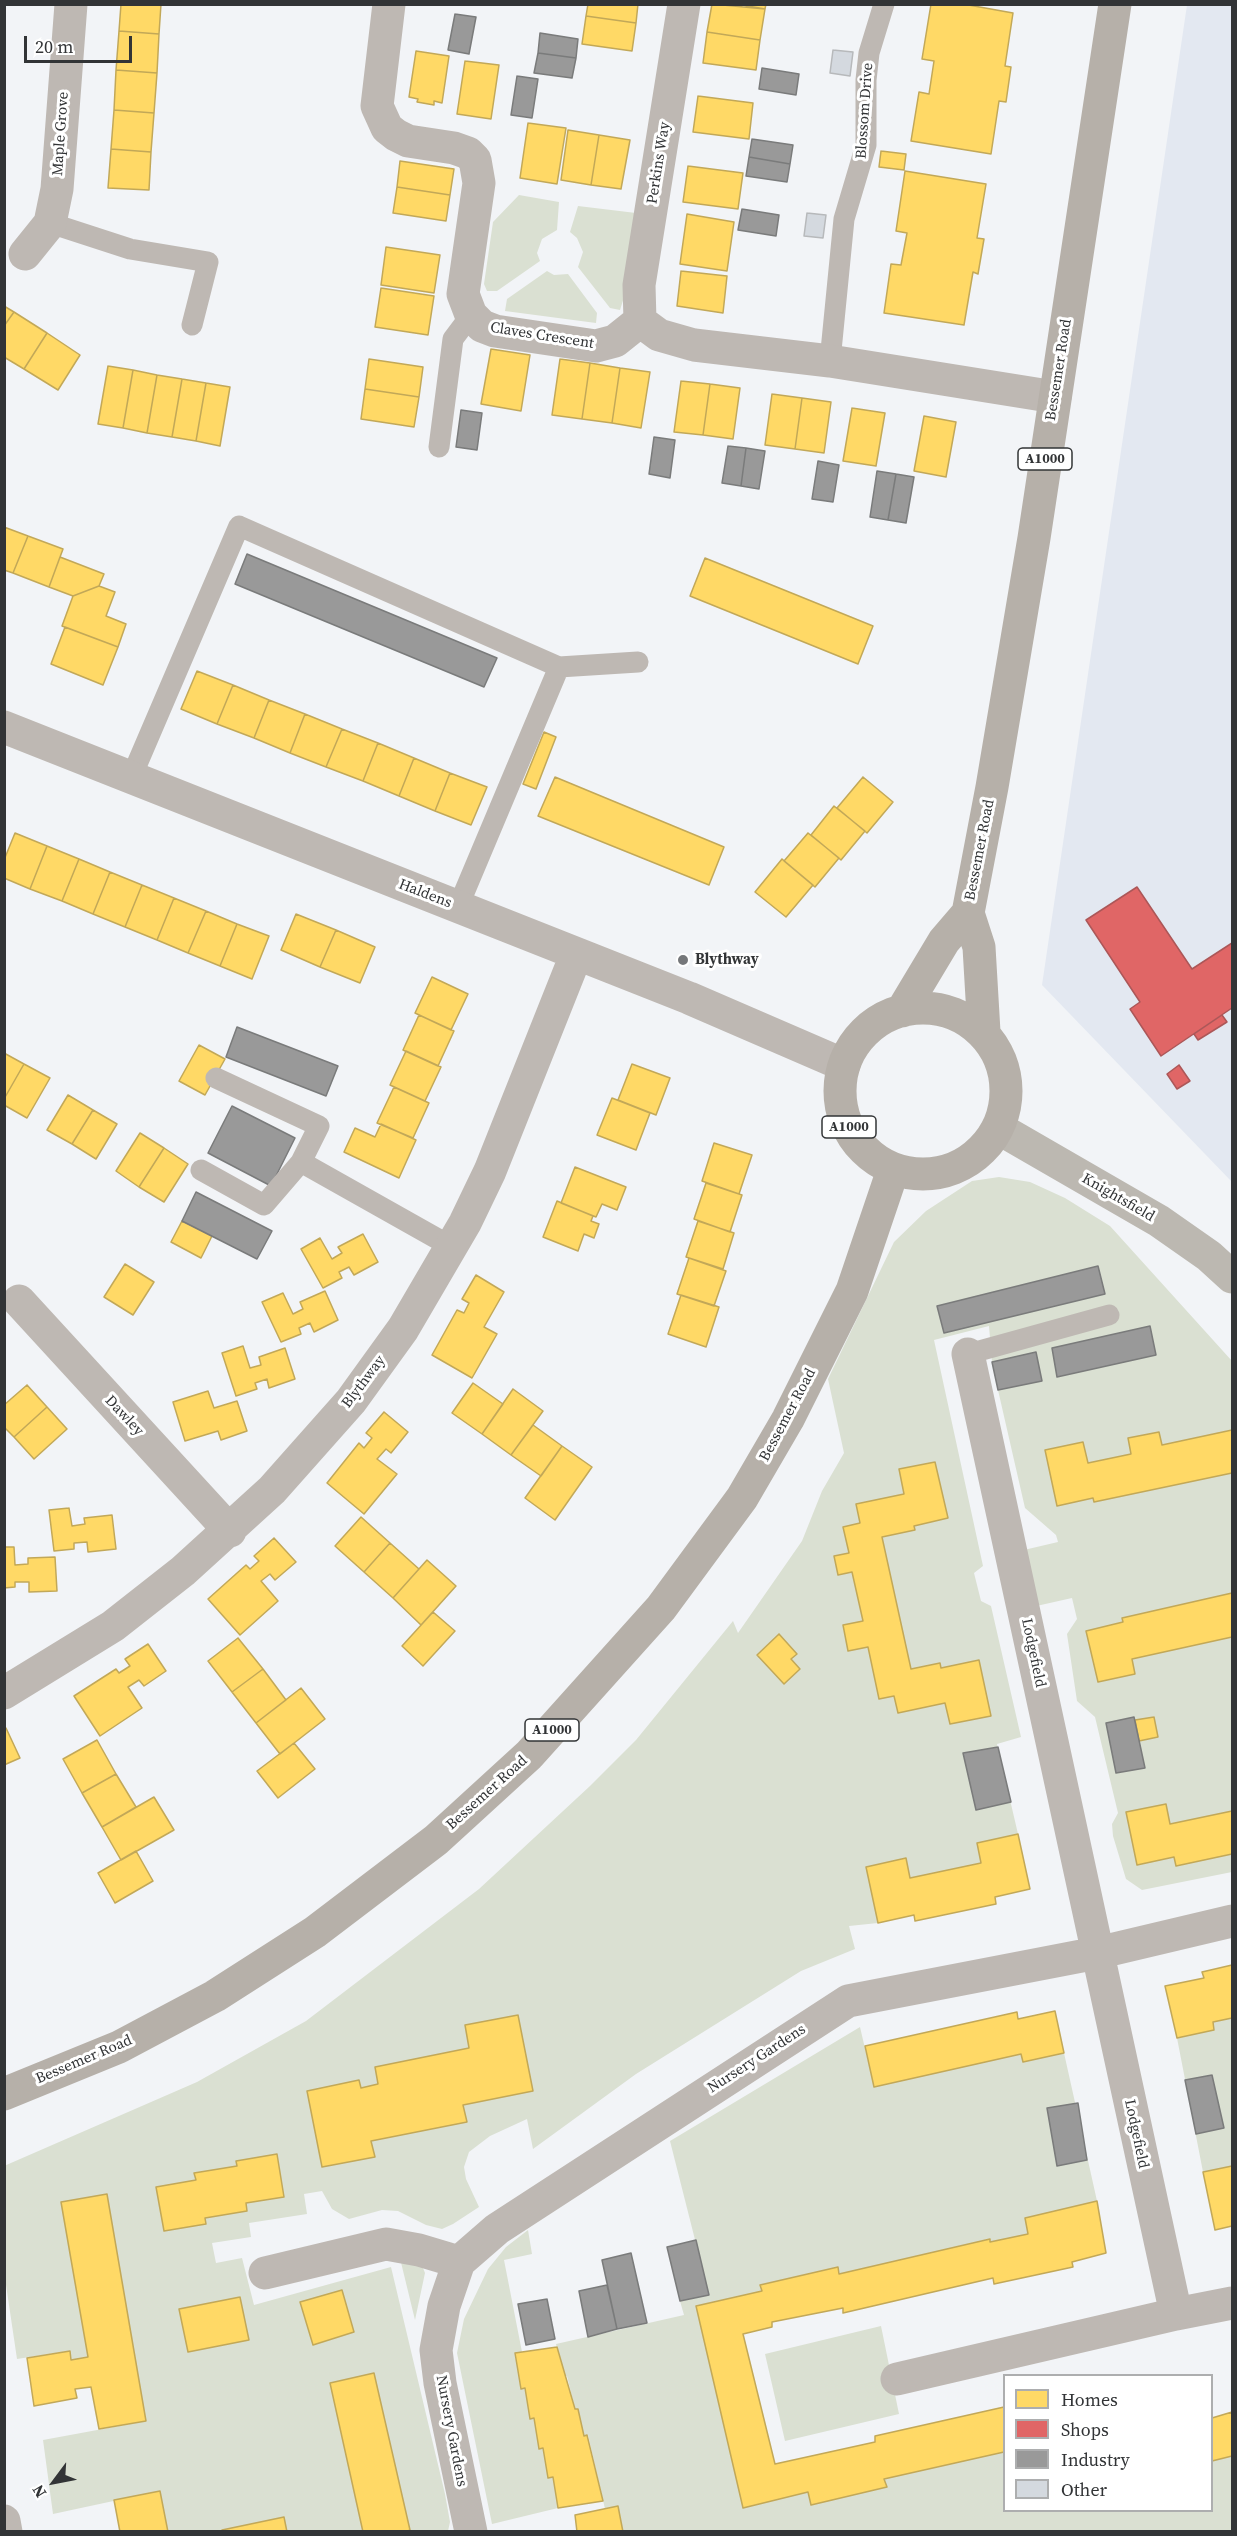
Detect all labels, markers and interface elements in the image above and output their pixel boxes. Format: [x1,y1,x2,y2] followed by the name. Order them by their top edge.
[27,24,135,62] scale bar
[35,34,73,59] text: 20 m
[853,62,877,160] street label: Blossom Drive
[49,91,73,177] street label: Maple Grove
[644,121,674,205] street label: Perkins Way
[1042,318,1076,422] street label: Bessemer Road
[489,319,595,353] street label: Claves Crescent
[1018,448,1072,470] road number: A1000
[961,798,999,902] street label: Bessemer Road
[396,876,454,912] street label: Haldens
[695,951,759,969] place label: Blythway
[676,953,690,967] marker: Blythway
[822,1116,876,1138] road number: A1000
[1078,1170,1158,1226] street label: Knightsfield
[338,1352,390,1412] street label: Blythway
[756,1365,820,1465] street label: Bessemer Road
[101,1392,147,1440] street label: Dawley
[1017,1617,1049,1689] street label: Lodgefield
[525,1719,579,1741] road number: A1000
[443,1752,531,1834] street label: Bessemer Road
[705,2021,809,2097] street label: Nursery Gardens
[33,2032,135,2088] street label: Bessemer Road
[1120,2098,1152,2170] street label: Lodgefield
[431,2374,471,2488] street label: Nursery Gardens
[1003,2374,1213,2512] legend
[1061,2387,1118,2412] text: Homes
[1061,2417,1109,2442] text: Shops
[1061,2447,1130,2472] text: Industry
[24,2452,84,2512] north arrow
[1061,2477,1107,2502] text: Other
[26,2481,51,2502] text: N

